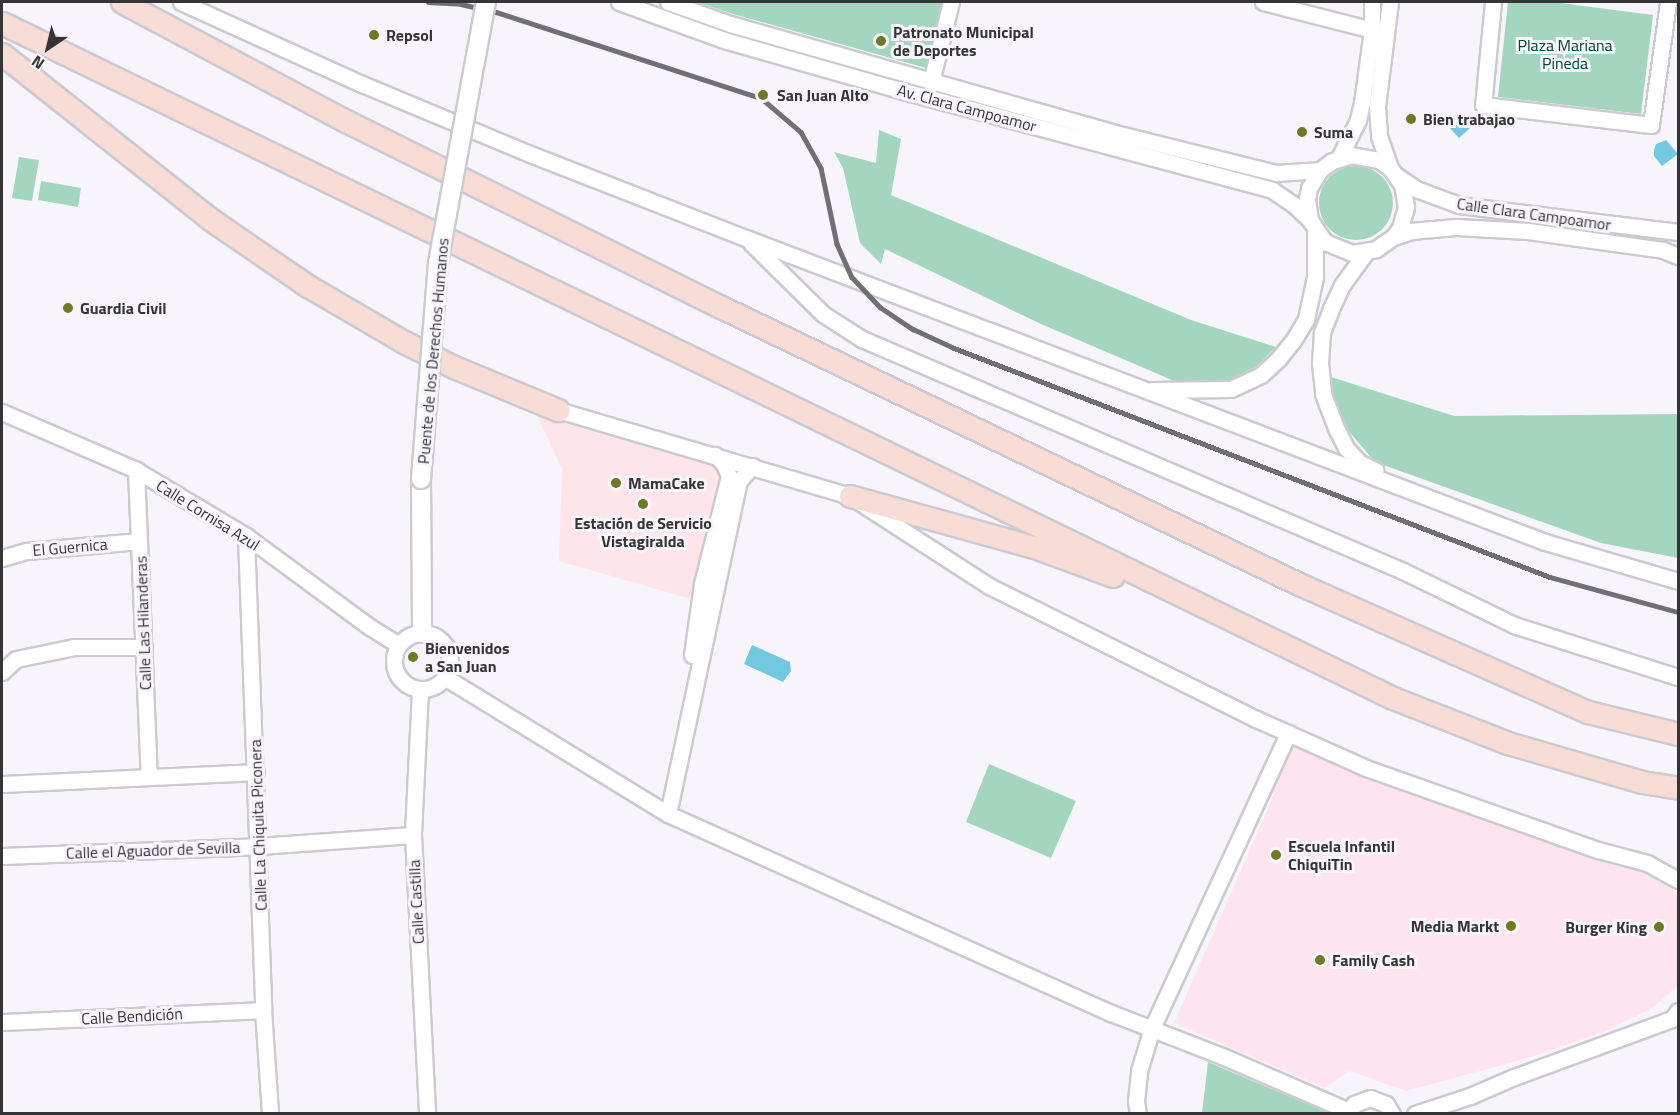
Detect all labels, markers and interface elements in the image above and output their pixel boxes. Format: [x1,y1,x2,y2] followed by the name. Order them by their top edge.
[18,18,78,78] north arrow
[893,22,1034,60] place label: Patronato Municipal de Deportes
[386,25,433,45] place label: Repsol
[367,28,381,42] marker: Repsol
[874,34,888,48] marker: Patronato Municipal de Deportes
[1517,35,1613,73] park label: Plaza Mariana Pineda
[26,50,49,76] text: N
[895,80,1039,136] street label: Av. Clara Campoamor
[777,85,869,105] place label: San Juan Alto
[754,86,772,104] marker: San Juan Alto
[1423,109,1515,129] place label: Bien trabajao
[1404,112,1418,126] marker: Bien trabajao
[1314,122,1353,142] place label: Suma
[1295,125,1309,139] marker: Suma
[1456,194,1612,234] street label: Calle Clara Campoamor
[414,237,452,465] street label: Puente de los Derechos Humanos
[80,298,167,318] place label: Guardia Civil
[61,301,75,315] marker: Guardia Civil
[628,473,705,493] place label: MamaCake
[153,476,263,554] street label: Calle Cornisa Azul
[609,476,623,490] marker: MamaCake
[636,497,650,511] marker: Estación de Servicio Vistagiralda
[574,513,712,551] place label: Estación de Servicio Vistagiralda
[32,534,108,560] street label: El Guernica
[131,555,155,691] street label: Calle Las Hilanderas
[425,638,510,676] place label: Bienvenidos a San Juan
[406,650,420,664] marker: Bienvenidos a San Juan
[245,739,271,911] street label: Calle La Chiquita Piconera
[1288,836,1395,874] place label: Escuela Infantil ChiquiTin
[66,837,240,863] street label: Calle el Aguador de Sevilla
[1269,848,1283,862] marker: Escuela Infantil ChiquiTin
[404,859,428,945] street label: Calle Castilla
[1411,916,1499,936] place label: Media Markt
[1565,917,1647,937] place label: Burger King
[1504,919,1518,933] marker: Media Markt
[1652,920,1666,934] marker: Burger King
[1332,950,1415,970] place label: Family Cash
[1313,953,1327,967] marker: Family Cash
[81,1004,183,1028] street label: Calle Bendición

